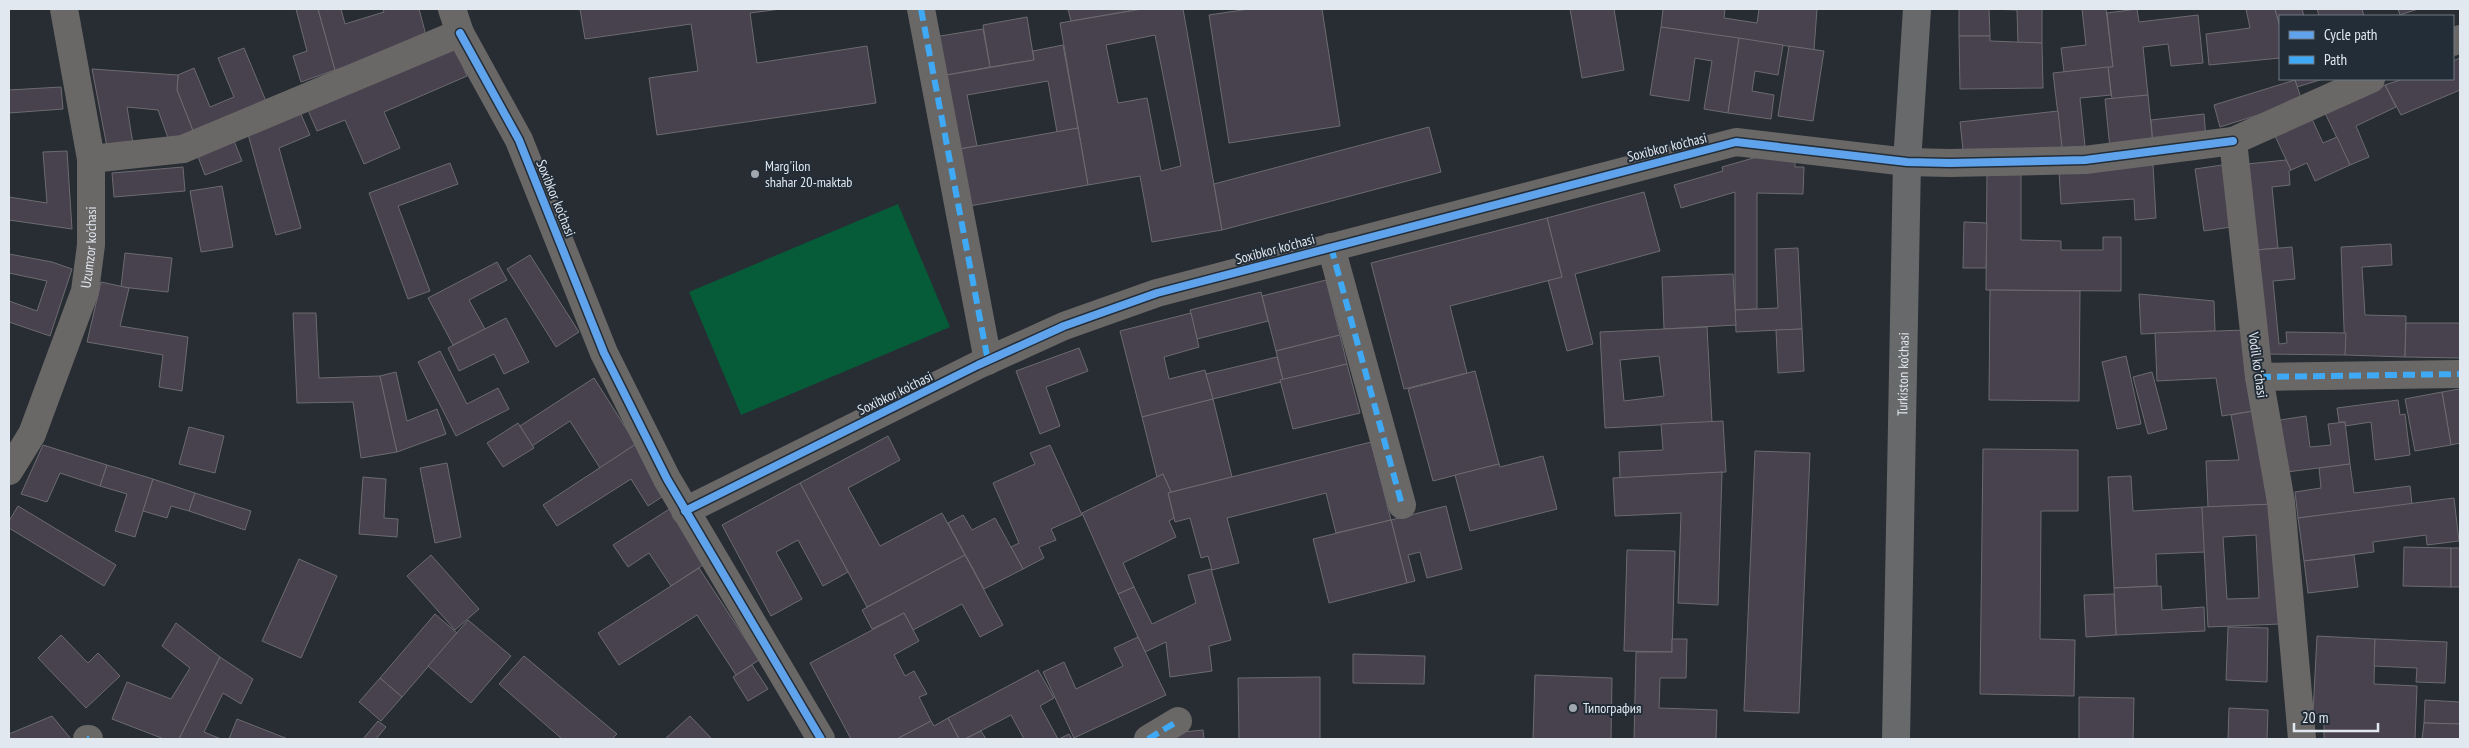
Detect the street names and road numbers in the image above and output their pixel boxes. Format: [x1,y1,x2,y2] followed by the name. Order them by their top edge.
[1625,128,1709,166] street label: Soxibkor ko'chasi
[532,157,580,239] street label: Soxibkor ko'chasi
[76,206,100,289] street label: Uzumzor ko'chasi
[1233,230,1317,268] street label: Soxibkor ko'chasi
[2244,330,2272,399] street label: Vodil koʻchasi
[1893,332,1913,416] street label: Turkiston ko’chasi
[854,367,936,419] street label: Soxibkor ko'chasi

